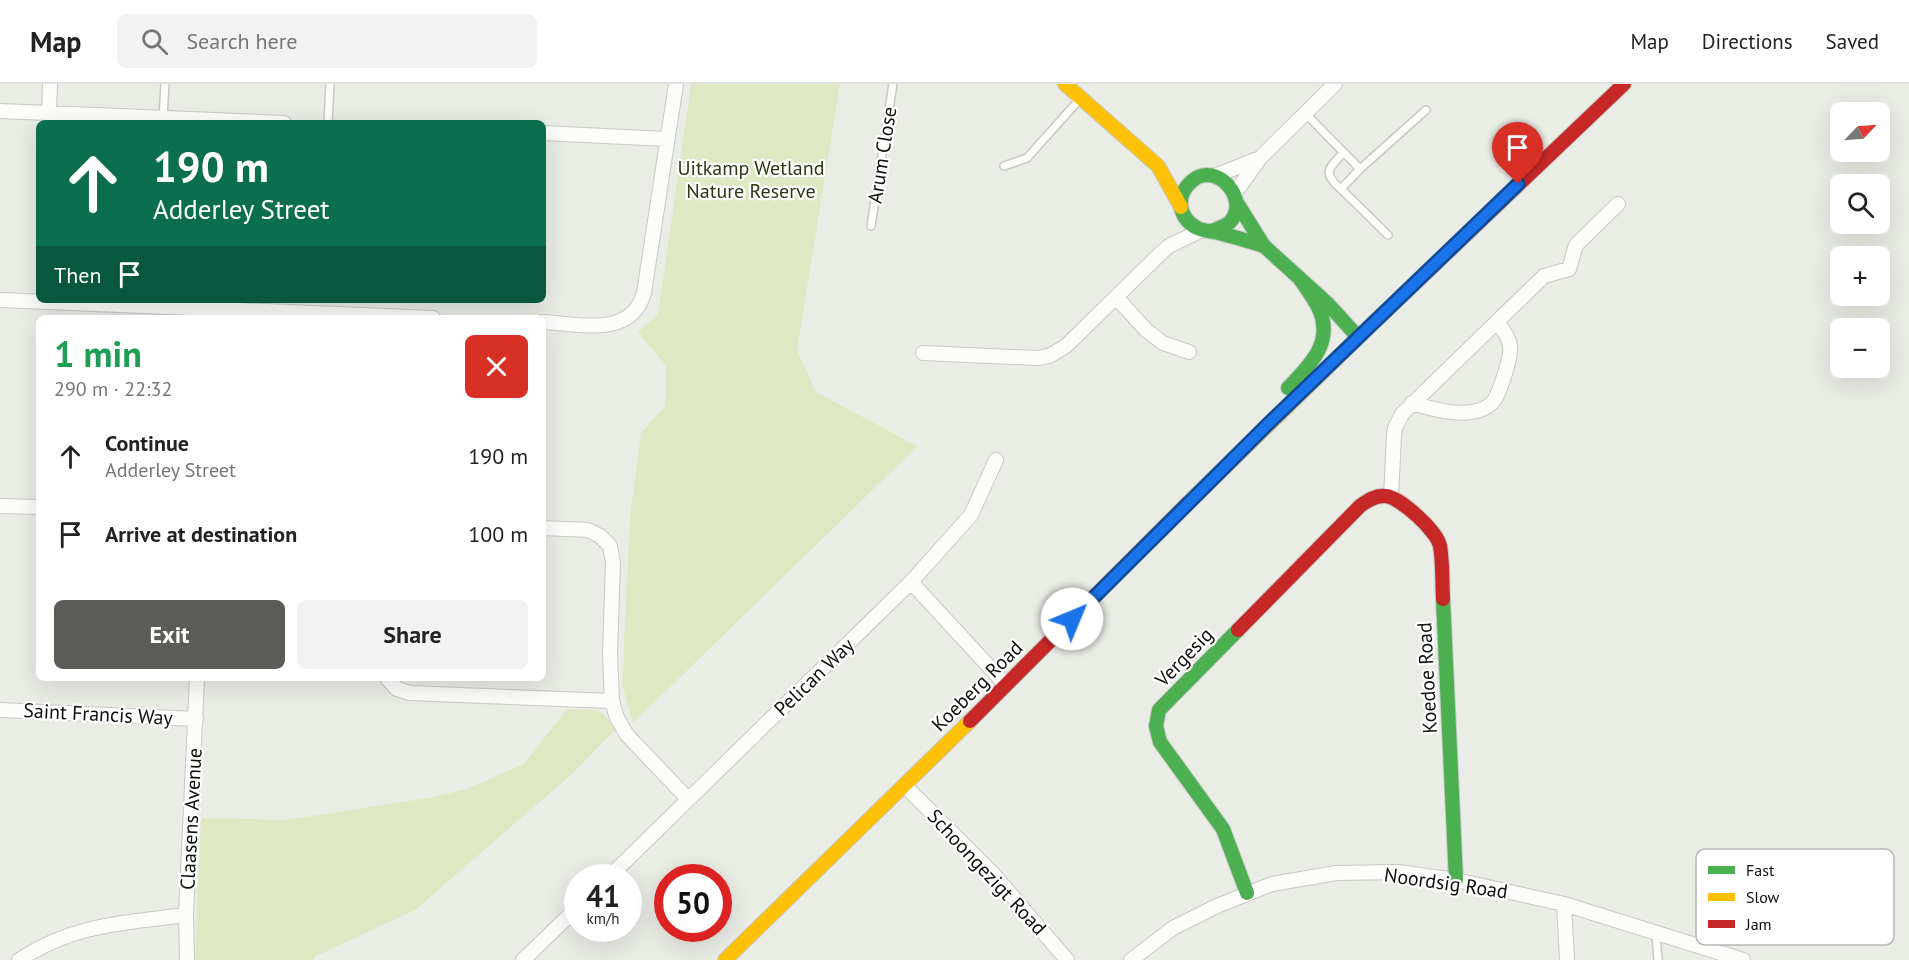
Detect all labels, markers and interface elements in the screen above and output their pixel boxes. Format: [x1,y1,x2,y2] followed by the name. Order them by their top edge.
[117,14,537,68] search box
[30,23,81,60] text: Map
[138,25,171,58] icon: search
[186,27,297,55] text: Search here
[1630,28,1669,55] text: Map
[1702,28,1793,55] text: Directions
[1826,28,1879,55] text: Saved
[1830,102,1890,162] north arrow
[1830,102,1890,378] map controls
[862,105,902,205] street label: Arum Close
[1492,122,1543,184] pin
[1501,131,1534,164] icon: arrive
[153,139,269,194] text: 190 m
[54,144,132,222] icon: ahead
[678,155,824,204] park label: Uitkamp Wetland Nature Reserve
[1830,174,1890,234] button: search
[153,192,330,226] text: Adderley Street
[1830,246,1890,306] button: +
[113,258,146,291] icon: arrive
[54,261,101,289] text: Then
[1830,318,1890,378] button: −
[54,330,142,377] text: 1 min
[465,335,528,398] button: close
[54,376,172,402] text: 290 m · 22:32
[105,429,189,457] text: Continue
[54,440,87,473] icon: ahead
[468,442,528,470] text: 190 m
[105,457,236,483] text: Adderley Street
[54,518,87,551] icon: arrive
[105,520,297,548] text: Arrive at destination
[468,520,528,548] text: 100 m
[1040,587,1104,651] position arrow
[54,600,285,669] button: Exit
[297,600,528,669] button: Share
[1149,622,1219,693] street label: Vergesig
[1411,622,1443,734] street label: Koedoe Road
[768,632,860,722] street label: Pelican Way
[926,635,1028,737] street label: Koeberg Road
[23,697,174,731] street label: Saint Francis Way
[174,747,208,891] street label: Claasens Avenue
[922,803,1052,941] street label: Schoongezigt Road
[1696,849,1894,945] legend
[1746,860,1775,880] text: Fast
[1382,861,1510,905] street label: Noordsig Road
[654,864,732,942] speed limit sign: 50
[586,876,620,915] text: 41
[1746,887,1780,907] text: Slow
[587,909,619,928] text: km/h
[1745,914,1772,934] text: Jam

